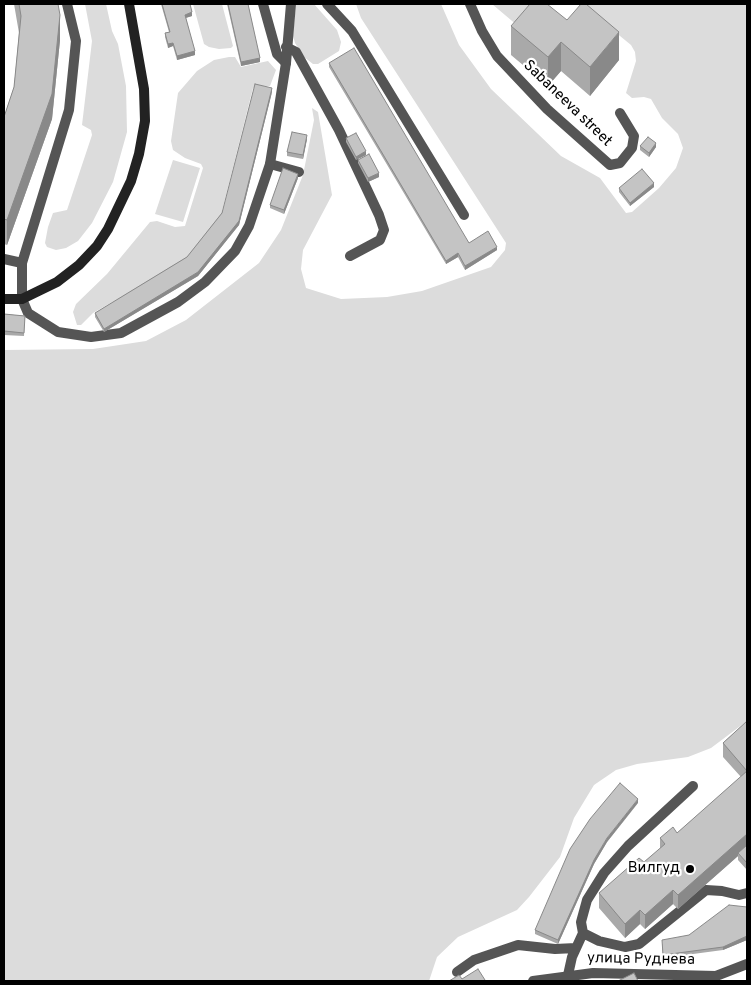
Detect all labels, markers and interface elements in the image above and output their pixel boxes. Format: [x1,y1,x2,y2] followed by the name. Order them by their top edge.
[519,57,615,151] street label: Sabaneeva street
[628,860,680,878] place label: Вилгуд
[684,863,696,875] marker: Вилгуд
[587,950,695,970] street label: улица Руднева

